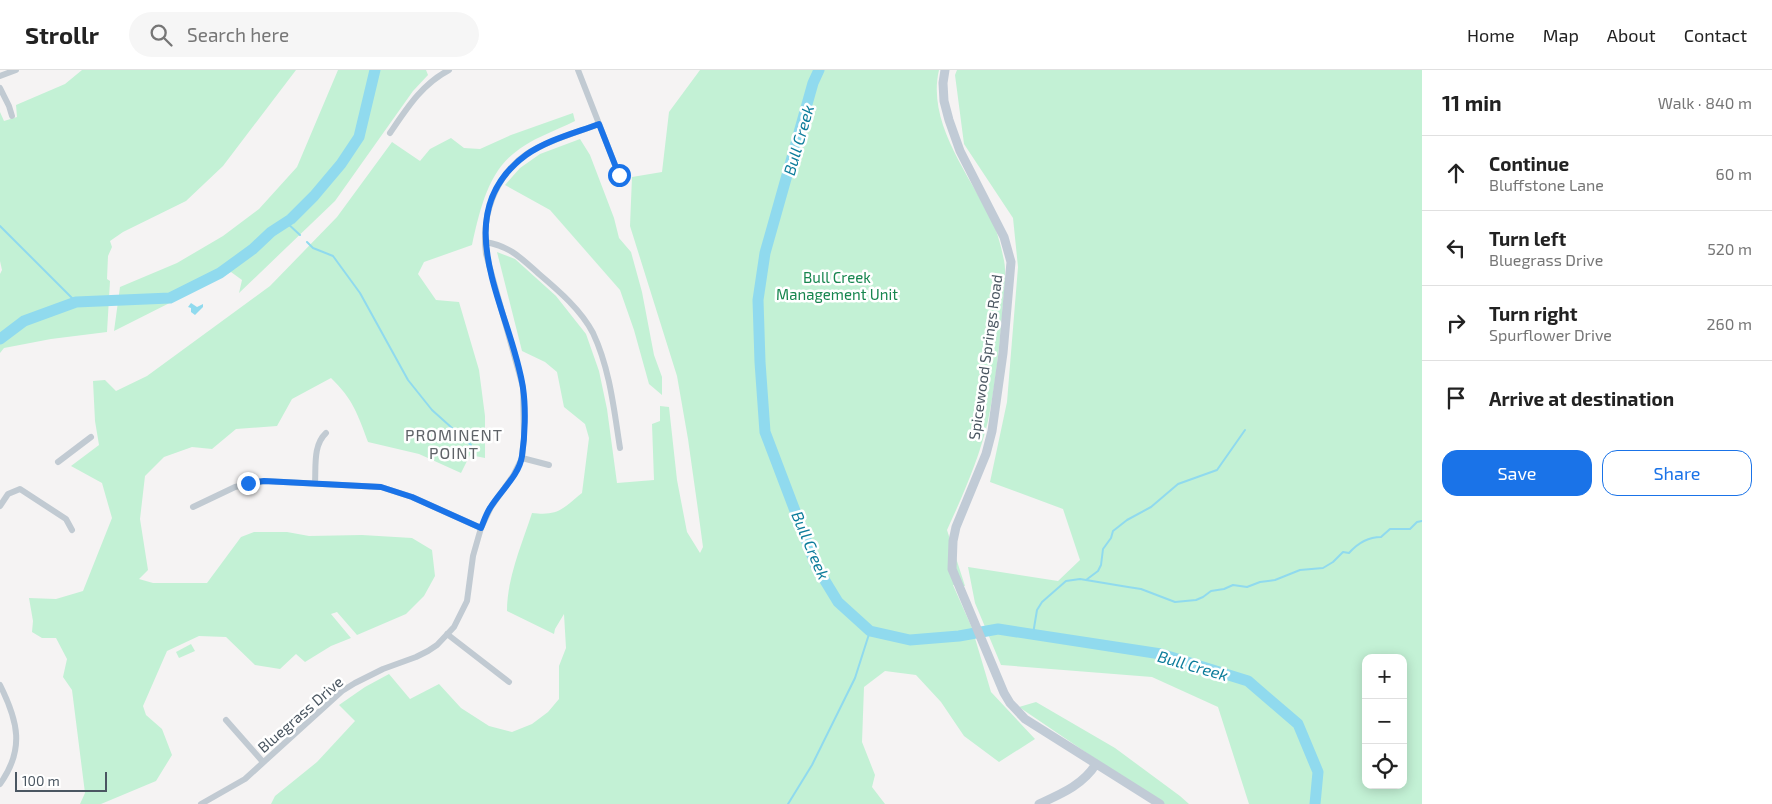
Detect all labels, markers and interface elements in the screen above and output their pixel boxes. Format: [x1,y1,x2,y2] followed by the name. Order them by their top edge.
[129,12,479,57] search box
[25,20,99,49] text: Strollr
[147,21,175,49] icon: search
[187,23,289,46] text: Search here
[1467,24,1515,46] text: Home
[1543,24,1579,46] text: Map
[1607,24,1656,46] text: About
[1684,24,1747,46] text: Contact
[1442,90,1502,115] text: 11 min
[1658,93,1752,112] text: Walk · 840 m
[779,103,817,177] water label: Bull Creek
[1489,152,1569,175] text: Continue
[1442,159,1470,187] icon: ahead
[608,164,631,187] route start
[1716,164,1752,183] text: 60 m
[1489,175,1604,194] text: Bluffstone Lane
[1489,227,1566,250] text: Turn left
[1442,234,1470,262] icon: left
[1707,239,1752,258] text: 520 m
[1489,250,1603,269] text: Bluegrass Drive
[776,268,898,303] park label: Bull Creek Management Unit
[964,273,1006,441] street label: Spicewood Springs Road
[1489,302,1577,325] text: Turn right
[1442,309,1470,337] icon: right
[1707,314,1752,333] text: 260 m
[1489,325,1612,344] text: Spurflower Drive
[1442,384,1470,412] icon: arrive
[1489,387,1674,410] text: Arrive at destination
[405,425,503,462] district label: PROMINENT POINT
[1442,450,1592,496] button: Save
[1602,450,1752,496] button: Share
[237,472,260,495] route end
[788,508,834,582] water label: Bull Creek
[1156,646,1230,684] water label: Bull Creek
[1362,654,1407,789] map controls
[1362,654,1407,699] button: +
[254,672,346,756] street label: Bluegrass Drive
[1362,699,1407,744] button: −
[1362,744,1407,789] button: locate
[15,769,108,792] scale bar
[22,772,60,789] text: 100 m

